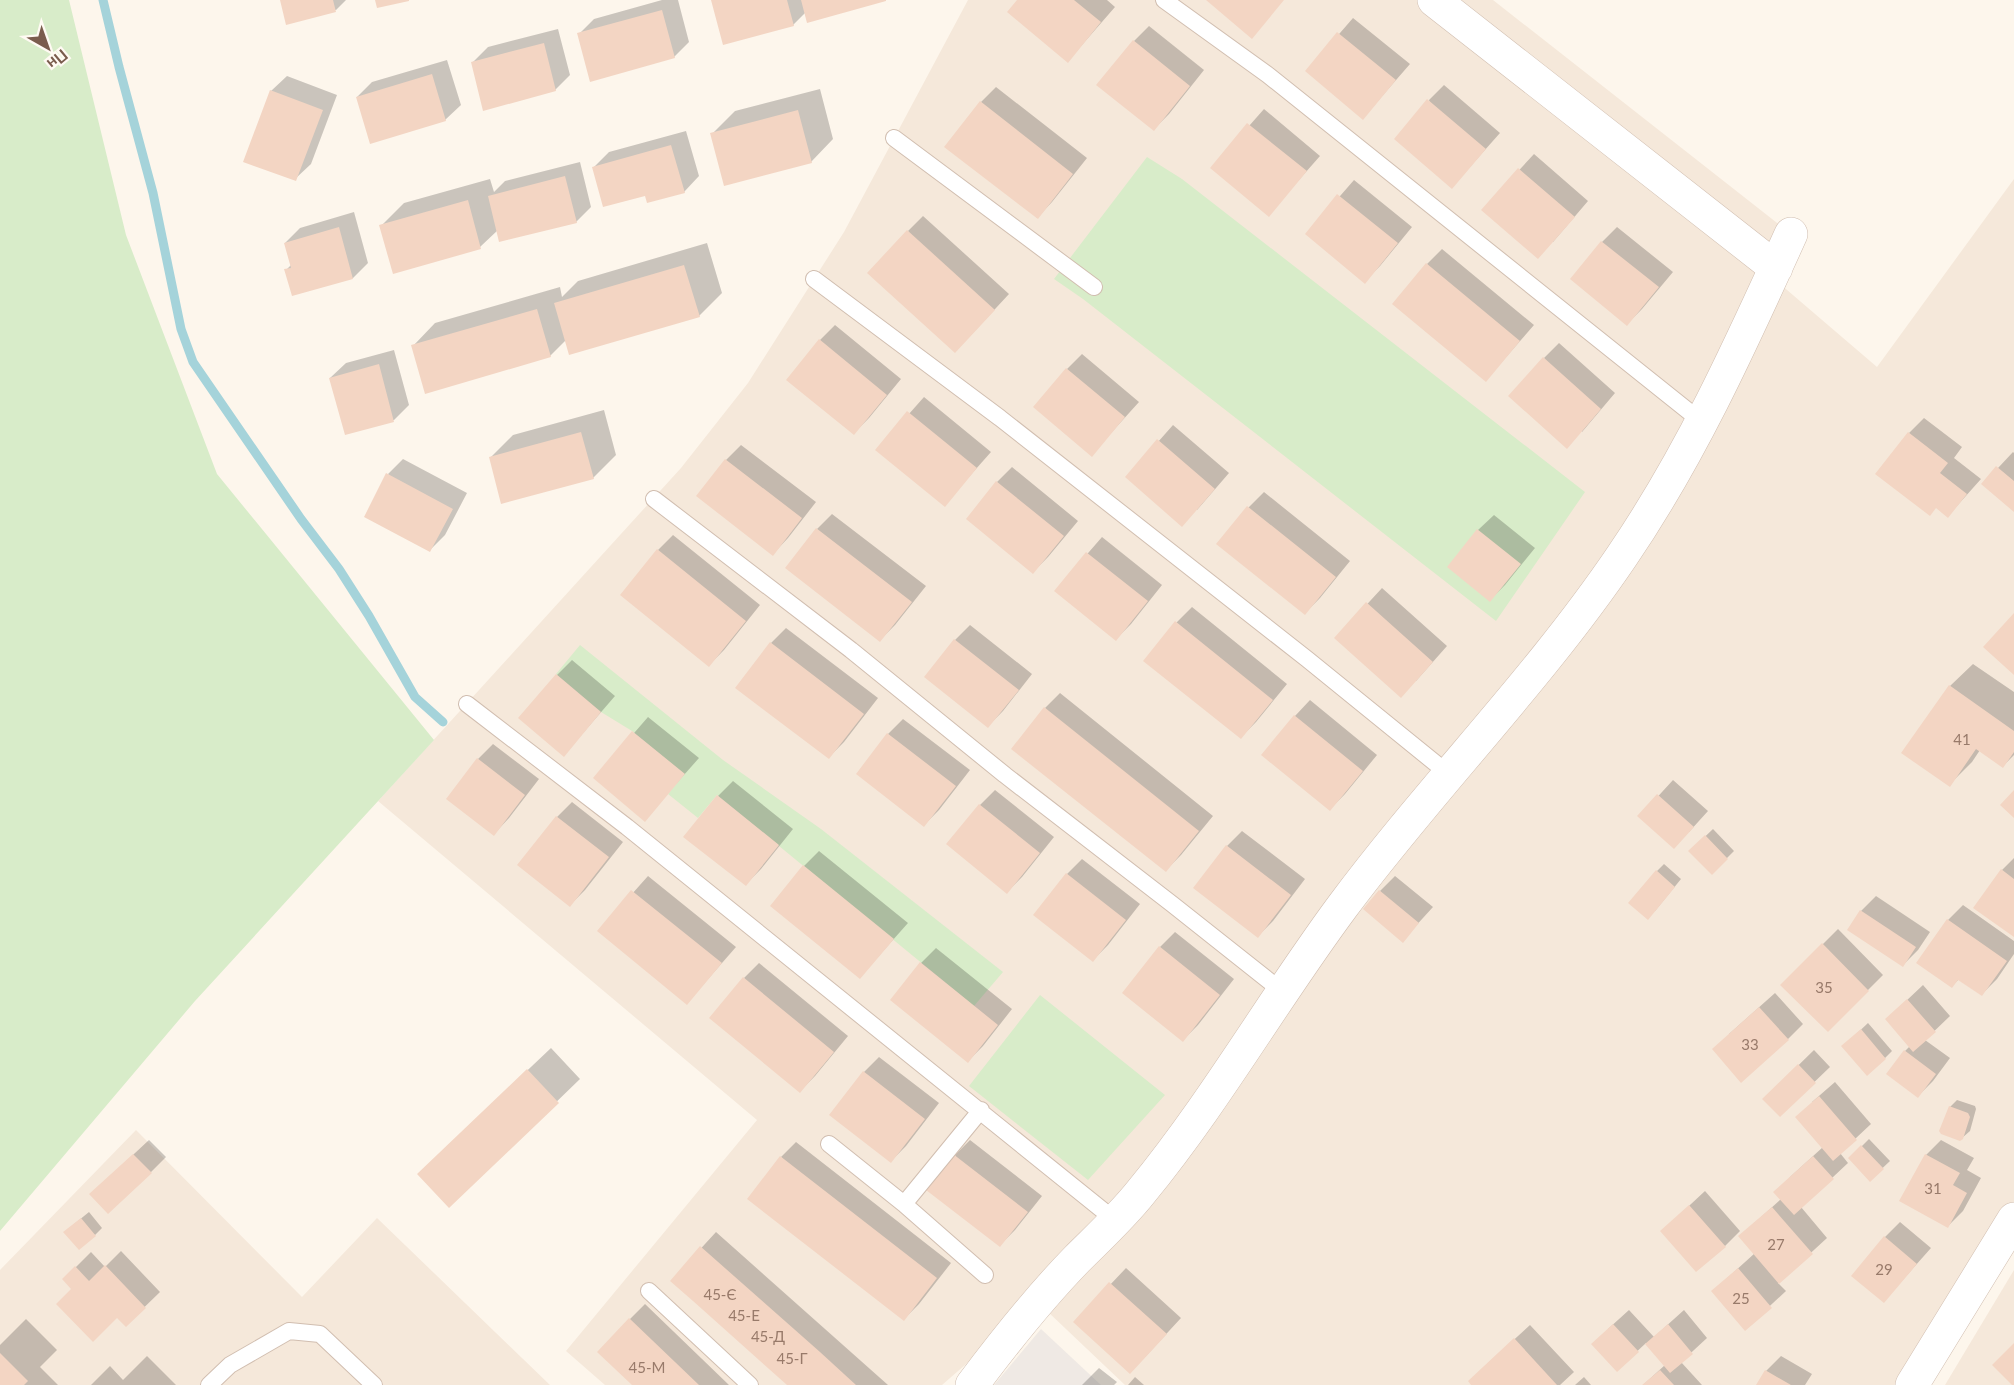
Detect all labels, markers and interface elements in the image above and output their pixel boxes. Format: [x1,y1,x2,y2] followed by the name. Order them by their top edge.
[18,18,78,78] north arrow
[44,46,72,74] text: Пн
[1953,730,1971,748] house number: 41
[1815,978,1833,996] house number: 35
[1741,1035,1759,1053] house number: 33
[1924,1179,1942,1197] house number: 31
[1767,1235,1785,1253] house number: 27
[1875,1260,1893,1278] house number: 29
[703,1285,737,1303] house number: 45-Є
[1732,1289,1750,1307] house number: 25
[728,1306,760,1324] house number: 45-Е
[751,1327,785,1345] house number: 45-Д
[776,1349,808,1367] house number: 45-Г
[629,1358,665,1376] house number: 45-М

